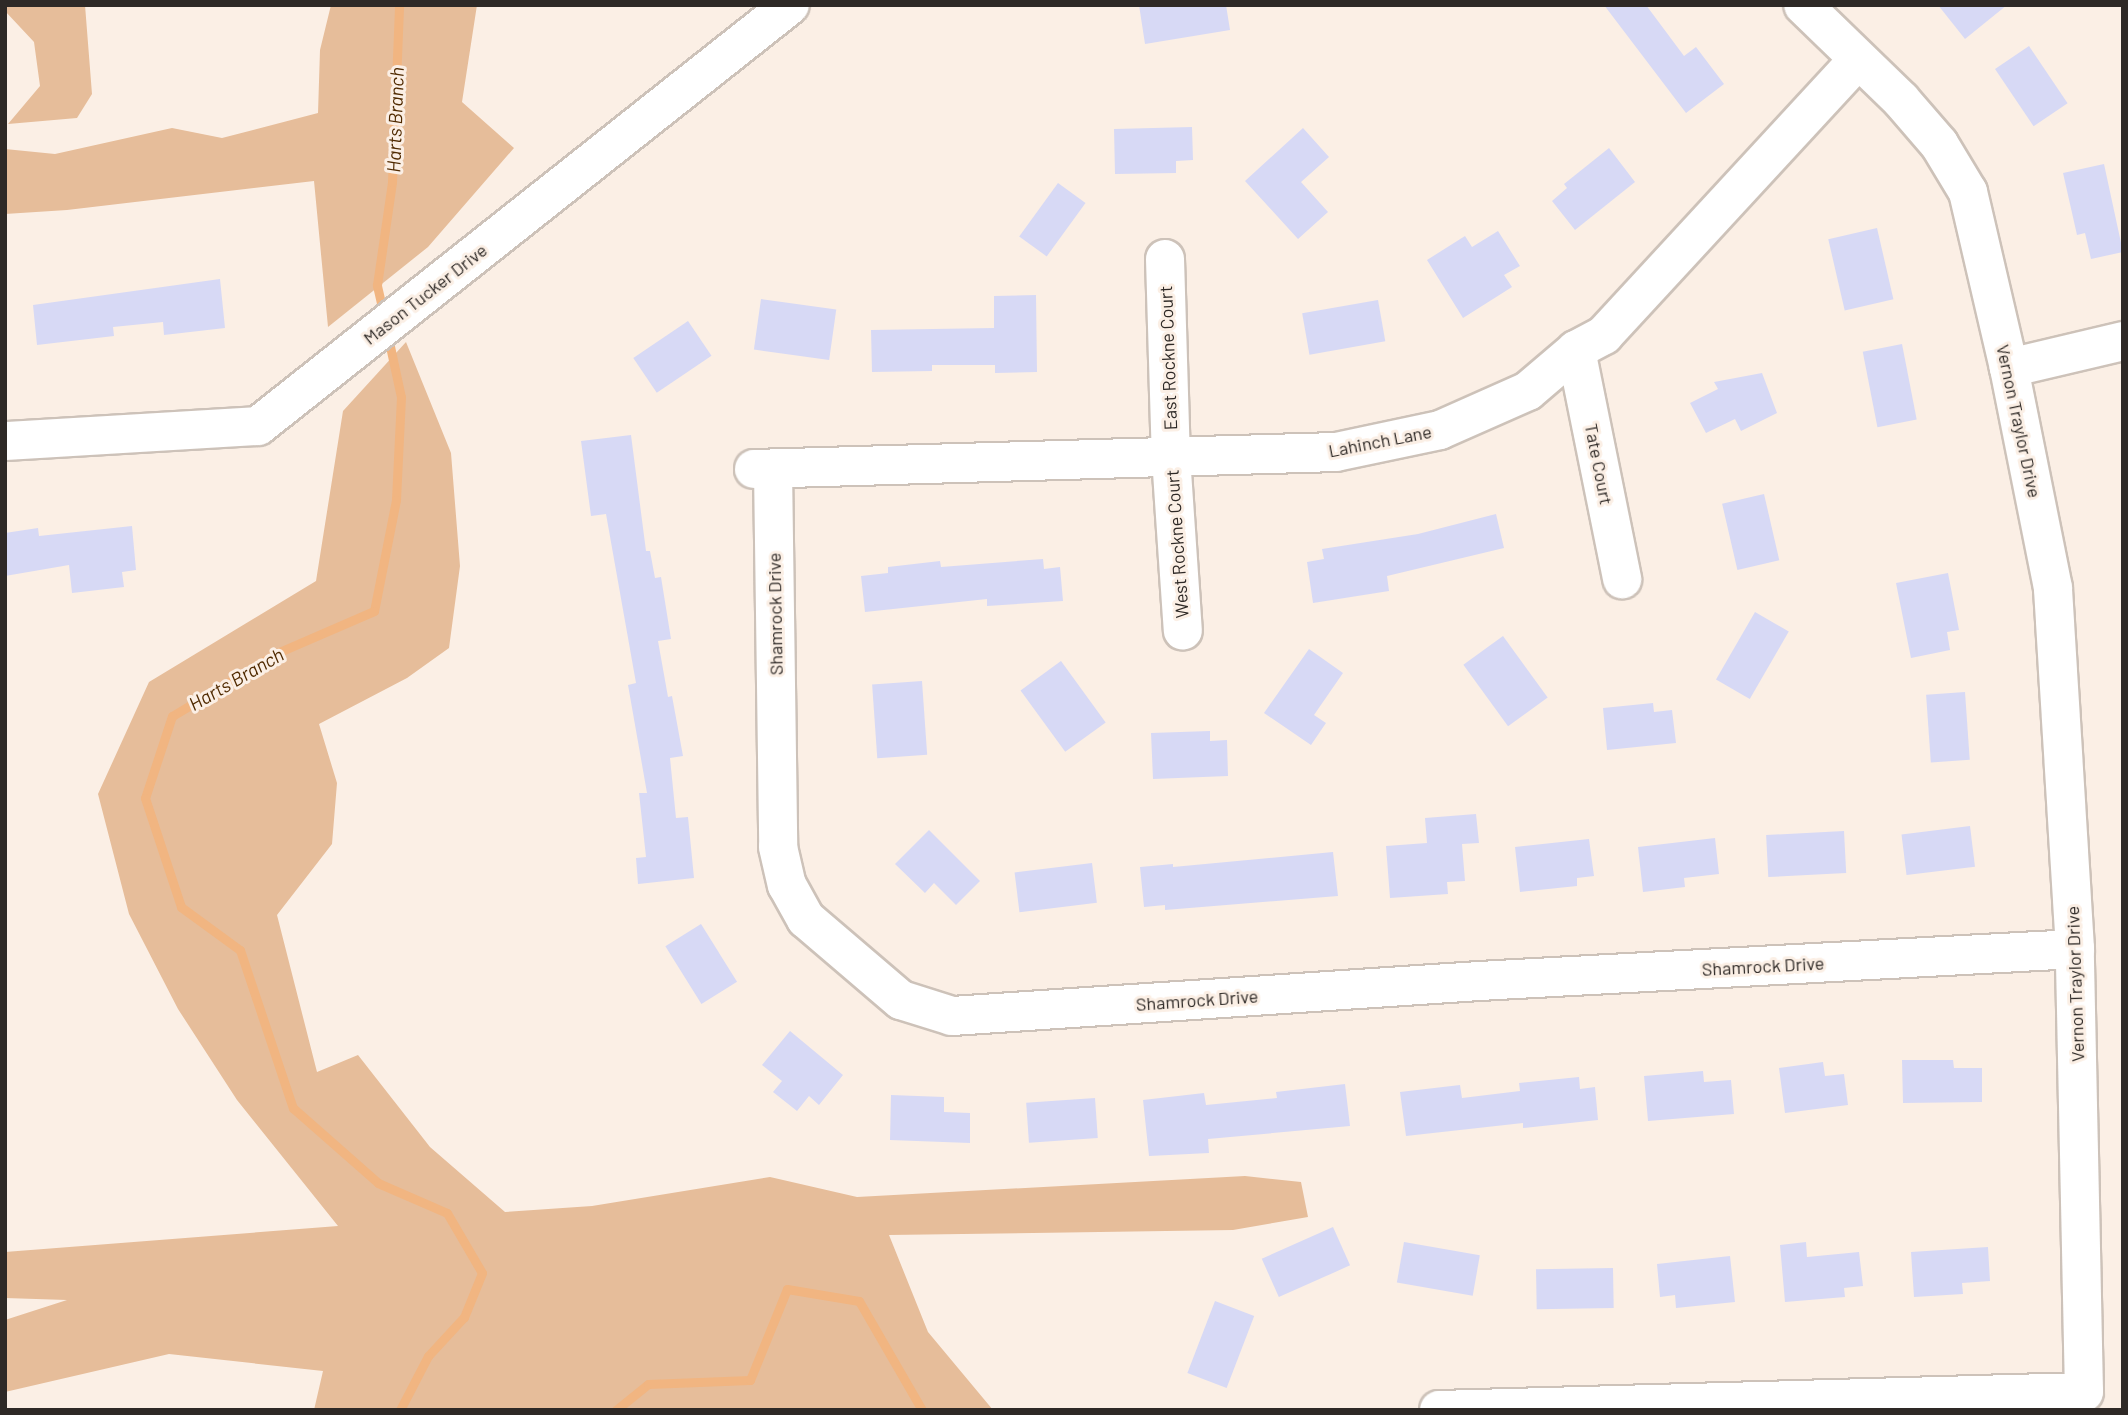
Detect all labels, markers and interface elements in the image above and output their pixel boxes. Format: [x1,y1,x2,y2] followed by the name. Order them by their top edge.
[382,67,408,173] water label: Harts Branch
[359,239,491,349] street label: Mason Tucker Drive
[1155,285,1181,431] street label: East Rockne Court
[1992,342,2046,500] street label: Vernon Traylor Drive
[1327,420,1433,462] street label: Lahinch Lane
[1581,422,1617,506] street label: Tate Court
[1161,469,1193,619] street label: West Rockne Court
[763,552,787,676] street label: Shamrock Drive
[185,643,287,715] water label: Harts Branch
[2061,906,2089,1062] street label: Vernon Traylor Drive
[1701,952,1825,980] street label: Shamrock Drive
[1135,985,1259,1015] street label: Shamrock Drive

